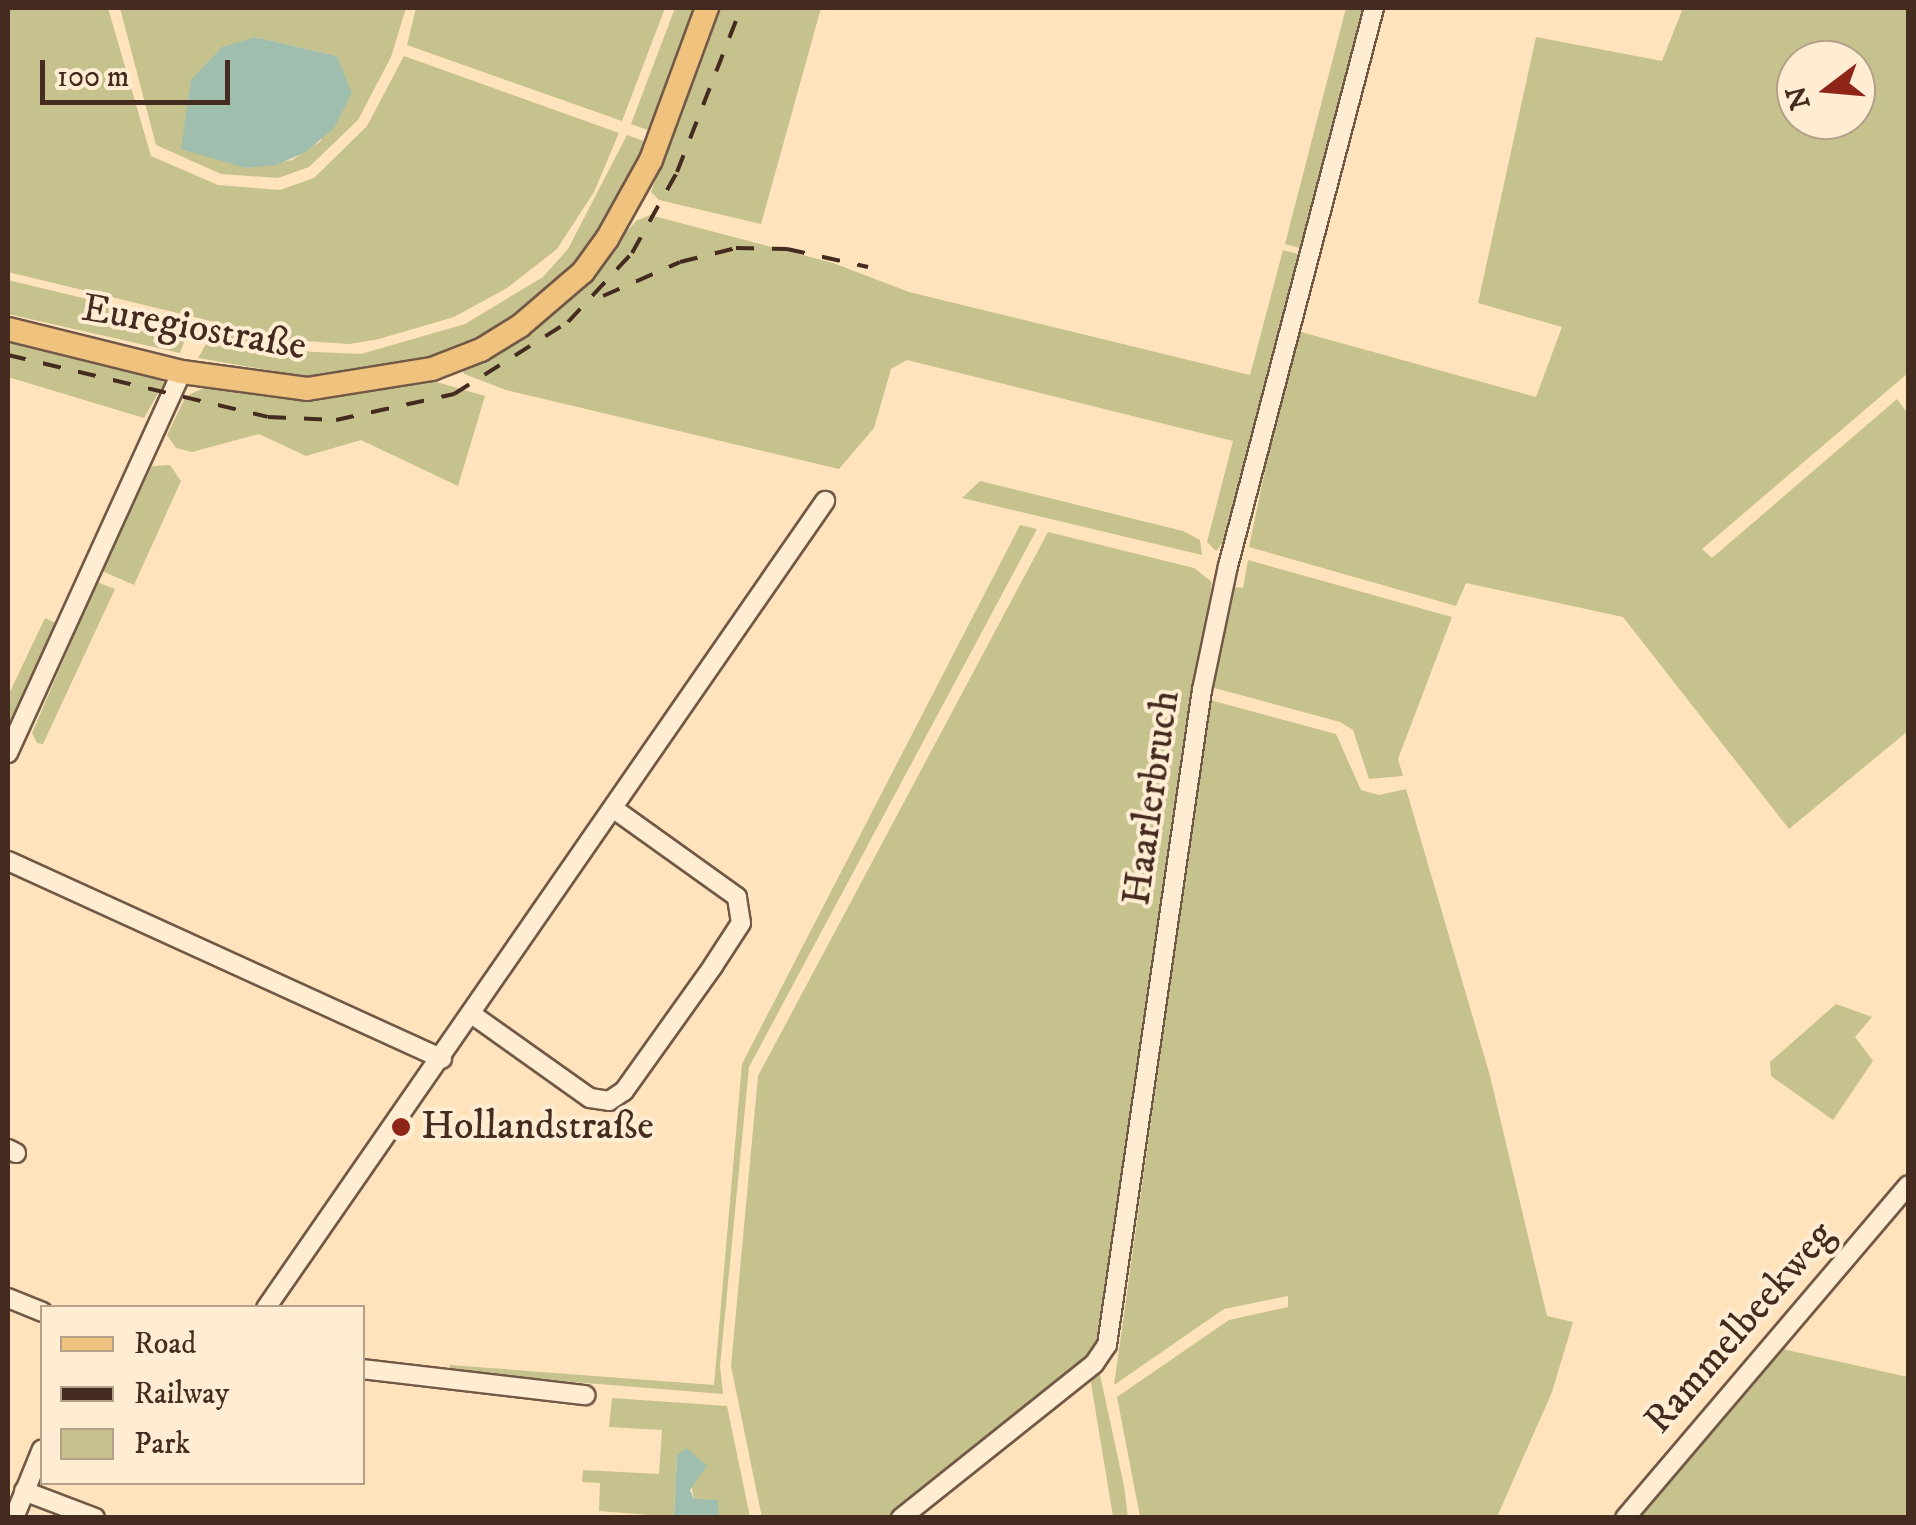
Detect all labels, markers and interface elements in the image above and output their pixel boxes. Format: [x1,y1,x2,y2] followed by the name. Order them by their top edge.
[45,40,235,102] scale bar
[1776,40,1876,140] north arrow
[57,59,129,96] text: 100 m
[1779,82,1819,114] text: N
[78,285,310,371] street label: Euregiostraße
[1113,687,1191,909] street label: Haarlerbruch
[421,1103,654,1151] place label: Hollandstraße
[390,1116,412,1138] marker: Hollandstraße
[1635,1212,1845,1444] street label: Rammelbeekweg
[40,1305,365,1485] legend
[134,1326,196,1363] text: Road
[134,1376,229,1413] text: Railway
[134,1426,190,1463] text: Park

